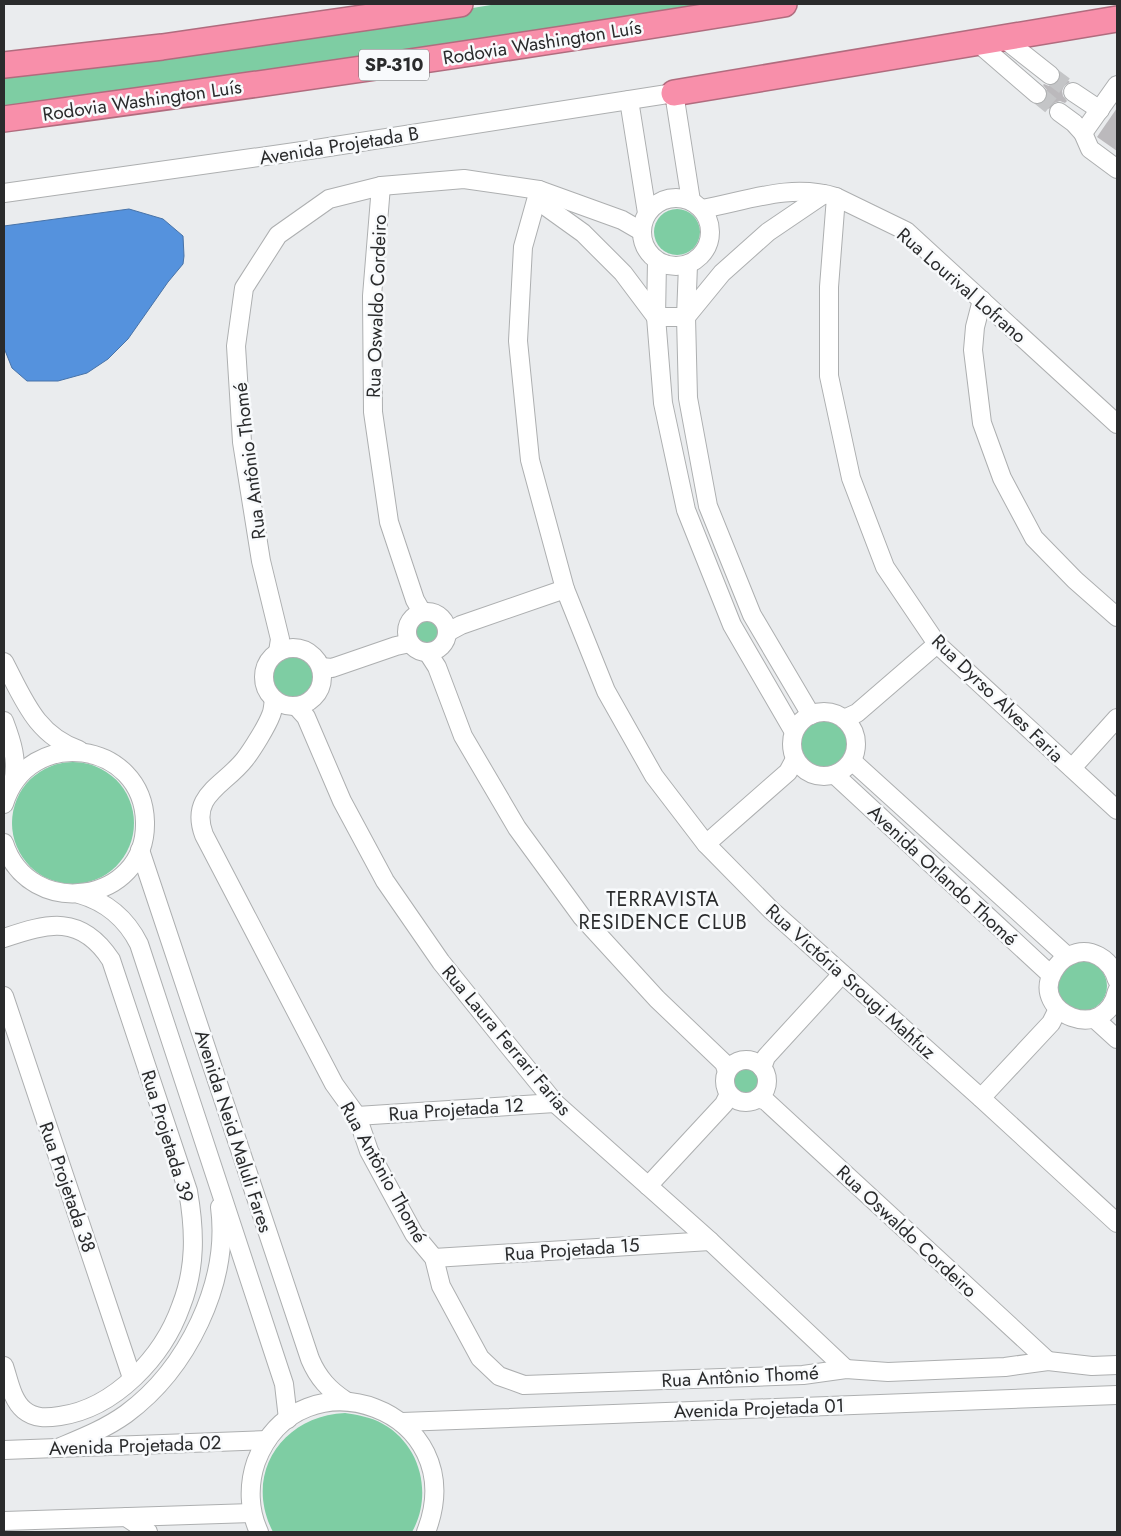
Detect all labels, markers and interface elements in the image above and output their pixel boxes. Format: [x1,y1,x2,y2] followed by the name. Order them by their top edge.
[441,13,644,72] street label: Rodovia Washington Luís
[359,50,429,80] road number: SP-310
[41,73,244,128] street label: Rodovia Washington Luís
[257,120,421,171] street label: Avenida Projetada B
[360,214,393,398] street label: Rua Oswaldo Cordeiro
[891,221,1032,349] street label: Rua Lourival Lofrano
[226,381,273,541] street label: Rua Antônio Thomé
[926,628,1070,769] street label: Rua Dyrso Alves Faria
[862,799,1024,952] street label: Avenida Orlando Thomé
[578,885,748,937] district label: TERRAVISTA RESIDENCE CLUB
[760,898,942,1065] street label: Rua Victória Srougi Mahfuz
[436,959,578,1122] street label: Rua Laura Ferrari Farias
[188,1026,279,1236] street label: Avenida Neid Maluli Fares
[135,1067,201,1206] street label: Rua Projetada 39
[388,1091,524,1128] street label: Rua Projetada 12
[334,1097,434,1248] street label: Rua Antônio Thomé
[33,1118,103,1256] street label: Rua Projetada 38
[830,1159,983,1304] street label: Rua Oswaldo Cordeiro
[504,1231,640,1268] street label: Rua Projetada 15
[661,1359,820,1394] street label: Rua Antônio Thomé
[673,1392,845,1425] street label: Avenida Projetada 01
[48,1429,222,1462] street label: Avenida Projetada 02

